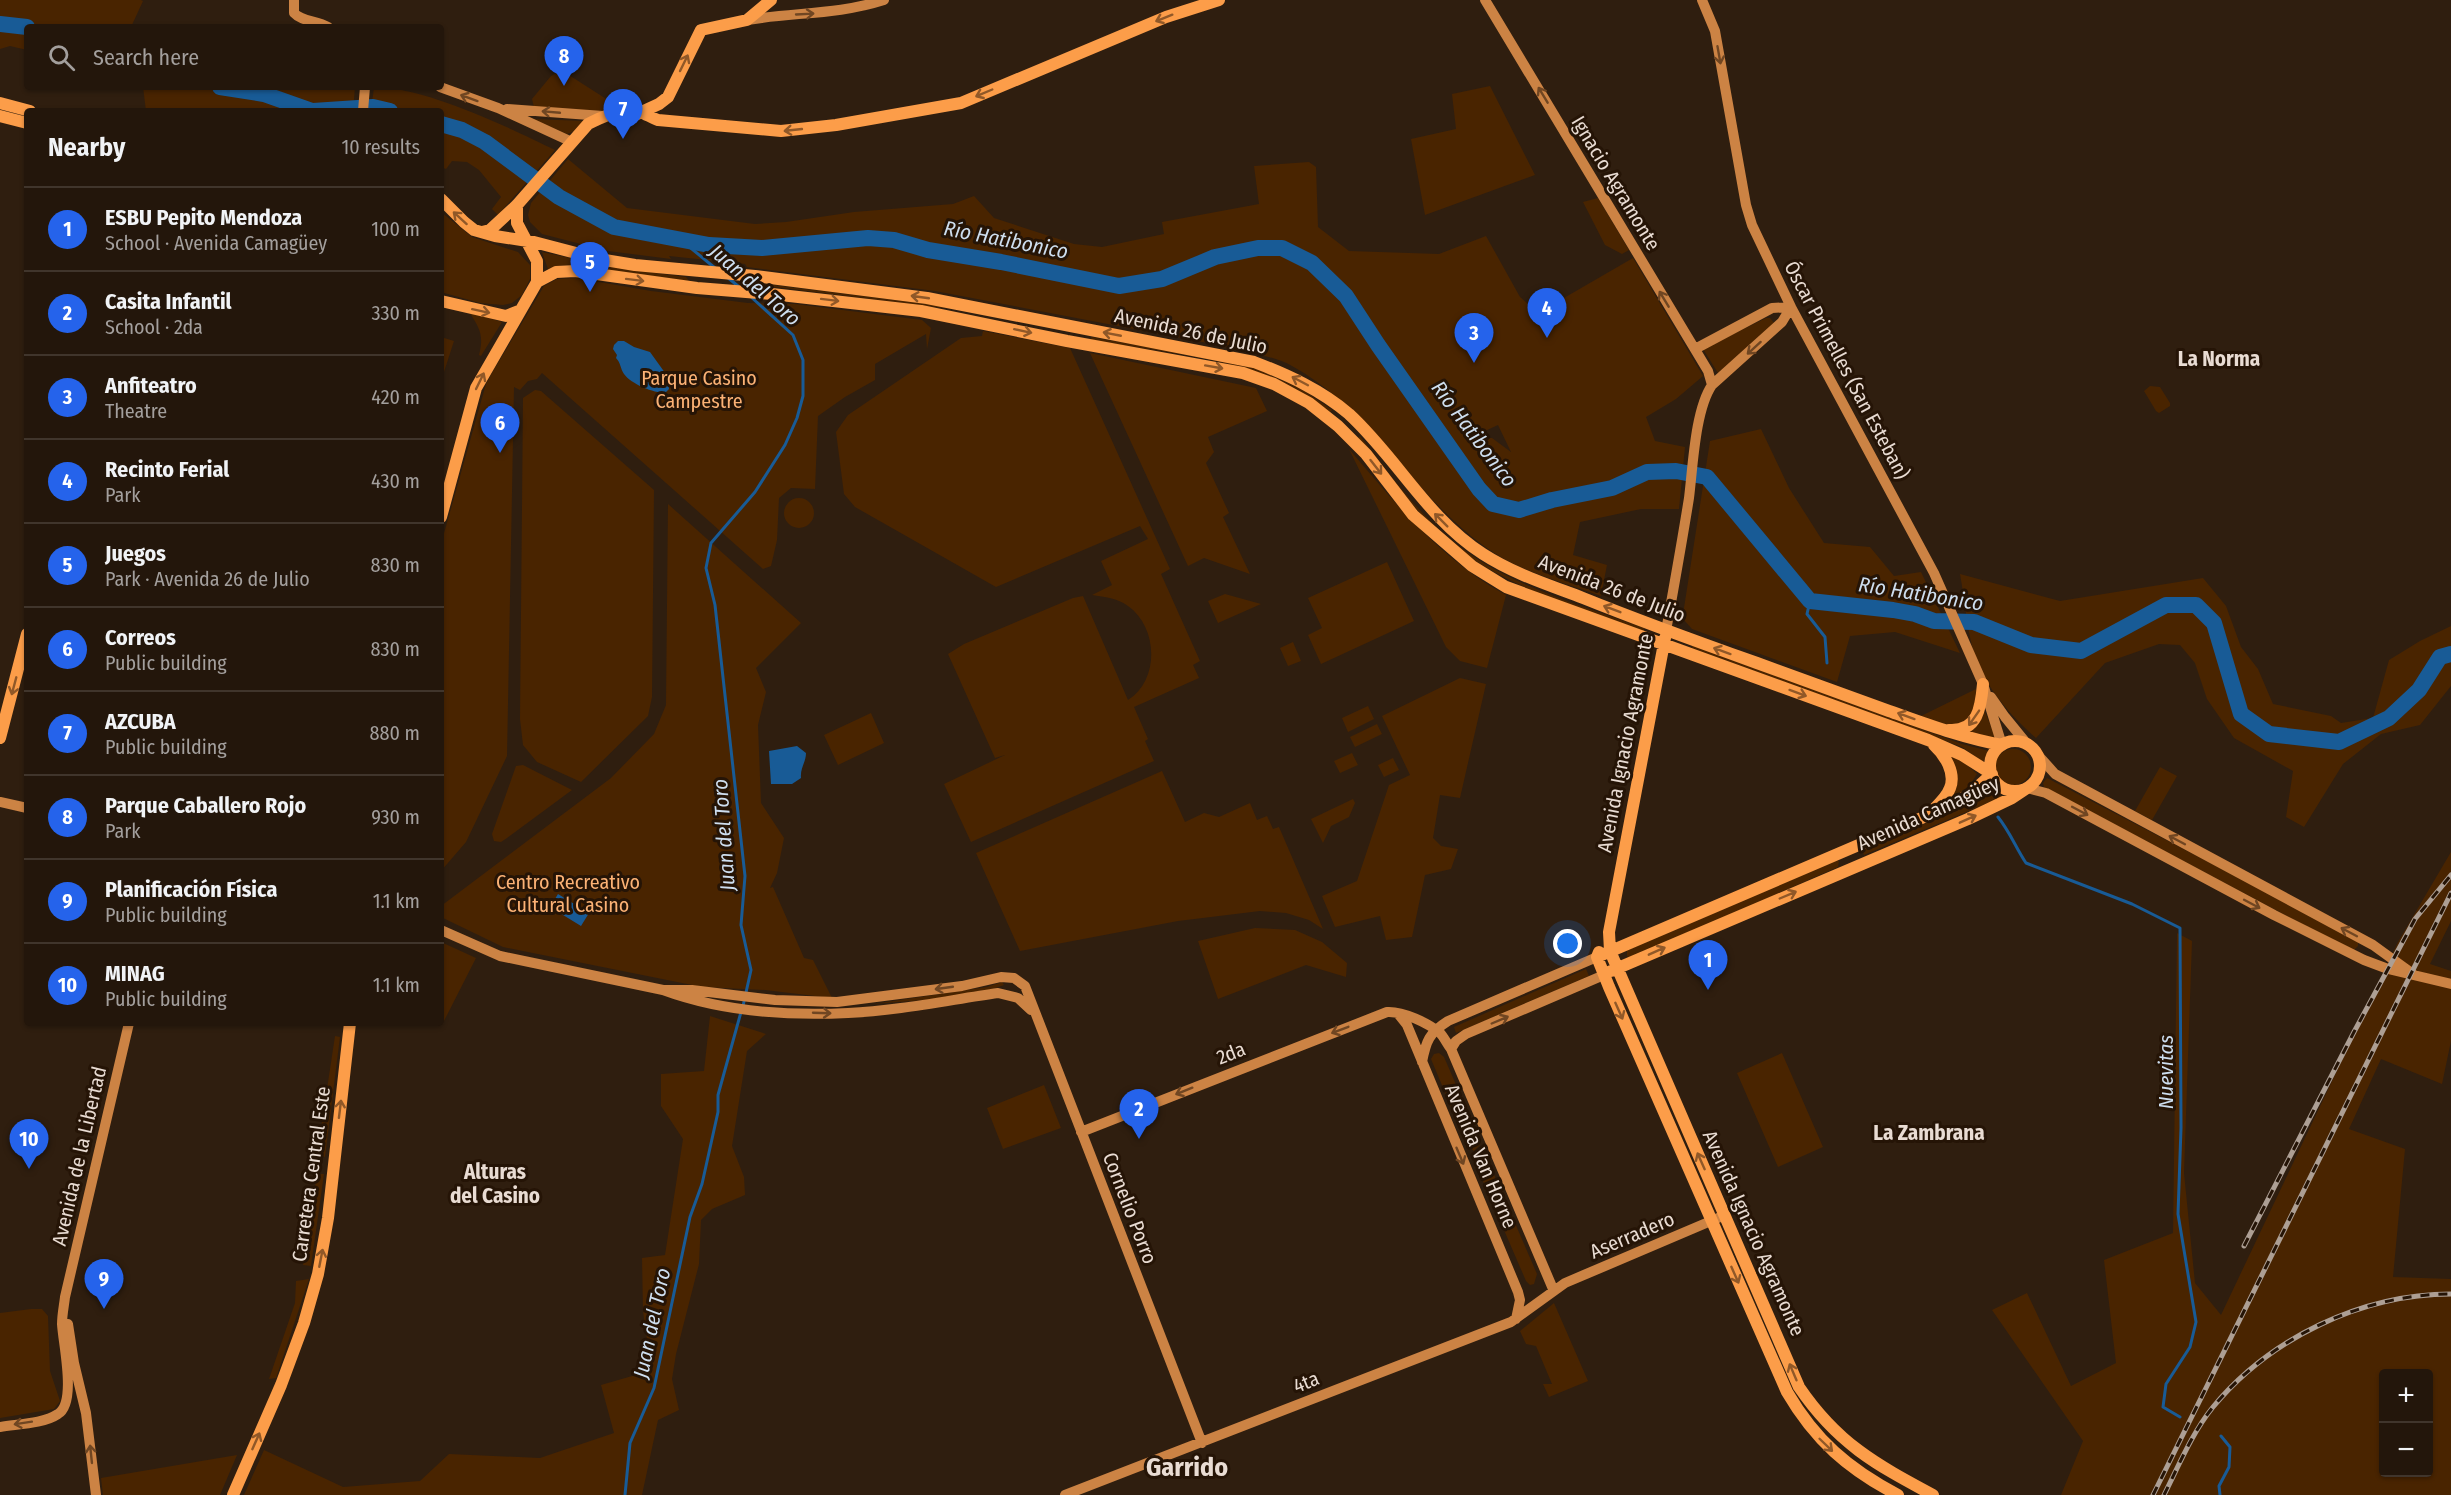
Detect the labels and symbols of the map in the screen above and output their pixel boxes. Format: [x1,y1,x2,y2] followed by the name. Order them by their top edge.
[795,8,815,19] one-way arrow
[1155,13,1174,24] one-way arrow
[544,36,584,86] pin: 8
[1714,45,1725,65] one-way arrow
[679,55,691,73] one-way arrow
[1536,87,1548,104] one-way arrow
[975,88,994,99] one-way arrow
[604,90,642,139] pin: 7
[460,91,479,102] one-way arrow
[541,106,561,117] one-way arrow
[1566,111,1666,255] street label: Ignacio Agramonte
[784,124,804,135] one-way arrow
[453,211,468,225] one-way arrow
[942,215,1070,265] water label: Río Hatibonico
[703,238,806,332] water label: Juan del Toro
[570,242,610,292] pin: 5
[1779,257,1915,483] street label: Óscar Primelles (San Esteban)
[624,275,644,286] one-way arrow
[1528,288,1566,338] pin: 4
[1658,291,1670,308] one-way arrow
[911,292,931,303] one-way arrow
[820,295,840,306] one-way arrow
[1112,303,1270,359] street label: Avenida 26 de Julio
[471,306,490,317] one-way arrow
[1454,314,1494,363] pin: 3
[1013,326,1032,338] one-way arrow
[1102,328,1122,339] one-way arrow
[1746,341,1761,355] one-way arrow
[2178,346,2260,372] district label: La Norma
[1204,362,1224,373] one-way arrow
[641,366,757,413] park label: Parque Casino Campestre
[475,372,486,390] one-way arrow
[1292,375,1309,387] one-way arrow
[1426,376,1522,492] water label: Río Hatibonico
[480,404,520,453] pin: 6
[1369,459,1382,475] one-way arrow
[1433,512,1448,527] one-way arrow
[1535,549,1689,627] street label: Avenida 26 de Julio
[1857,571,1985,617] water label: Río Hatibonico
[1603,603,1621,614] one-way arrow
[1592,632,1658,854] street label: Avenida Ignacio Agramonte
[1713,644,1732,655] one-way arrow
[7,676,19,695] one-way arrow
[1788,688,1807,699] one-way arrow
[1897,710,1915,721] one-way arrow
[1968,710,1980,726] one-way arrow
[1853,771,2003,855] street label: Avenida Camagüey
[707,778,741,893] water label: Juan del Toro
[2071,805,2088,817] one-way arrow
[1958,813,1976,824] one-way arrow
[2169,834,2187,845] one-way arrow
[496,870,640,917] park label: Centro Recreativo Cultural Casino
[1778,889,1797,900] one-way arrow
[2243,898,2260,910] one-way arrow
[2341,926,2358,938] one-way arrow
[1553,929,1582,958] your location
[1688,940,1728,990] pin: 1
[1648,945,1666,956] one-way arrow
[935,983,955,994] one-way arrow
[1614,1002,1626,1020] one-way arrow
[812,1007,831,1018] one-way arrow
[1490,1013,1508,1025] one-way arrow
[1332,1025,1350,1036] one-way arrow
[2153,1035,2179,1109] water label: Nuevitas
[1213,1037,1249,1069] street label: 2da
[47,1064,111,1248] street label: Avenida de la Libertad
[1440,1080,1522,1232] street label: Avenida Van Horne
[287,1085,335,1263] street label: Carretera Central Este
[1175,1086,1194,1097] one-way arrow
[1120,1090,1158,1139] pin: 2
[335,1099,346,1119] one-way arrow
[9,1120,48,1169] pin: 10
[1873,1120,1985,1146] district label: La Zambrana
[1698,1127,1810,1339] street label: Avenida Ignacio Agramonte
[1455,1146,1466,1164] one-way arrow
[1098,1149,1162,1267] street label: Cornelio Porro
[1695,1153,1706,1171] one-way arrow
[450,1159,540,1209] district label: Alturas del Casino
[1586,1206,1678,1264] street label: Aserradero
[316,1249,327,1268] one-way arrow
[84,1260,124,1309] pin: 9
[627,1265,676,1381] water label: Juan del Toro
[1729,1265,1741,1283] one-way arrow
[1787,1364,1798,1382] one-way arrow
[1290,1366,1322,1398] street label: 4ta
[14,1417,34,1428] one-way arrow
[251,1433,263,1451] one-way arrow
[1819,1438,1834,1453] one-way arrow
[85,1444,96,1464] one-way arrow
[1146,1452,1228,1483] district label: Garrido

